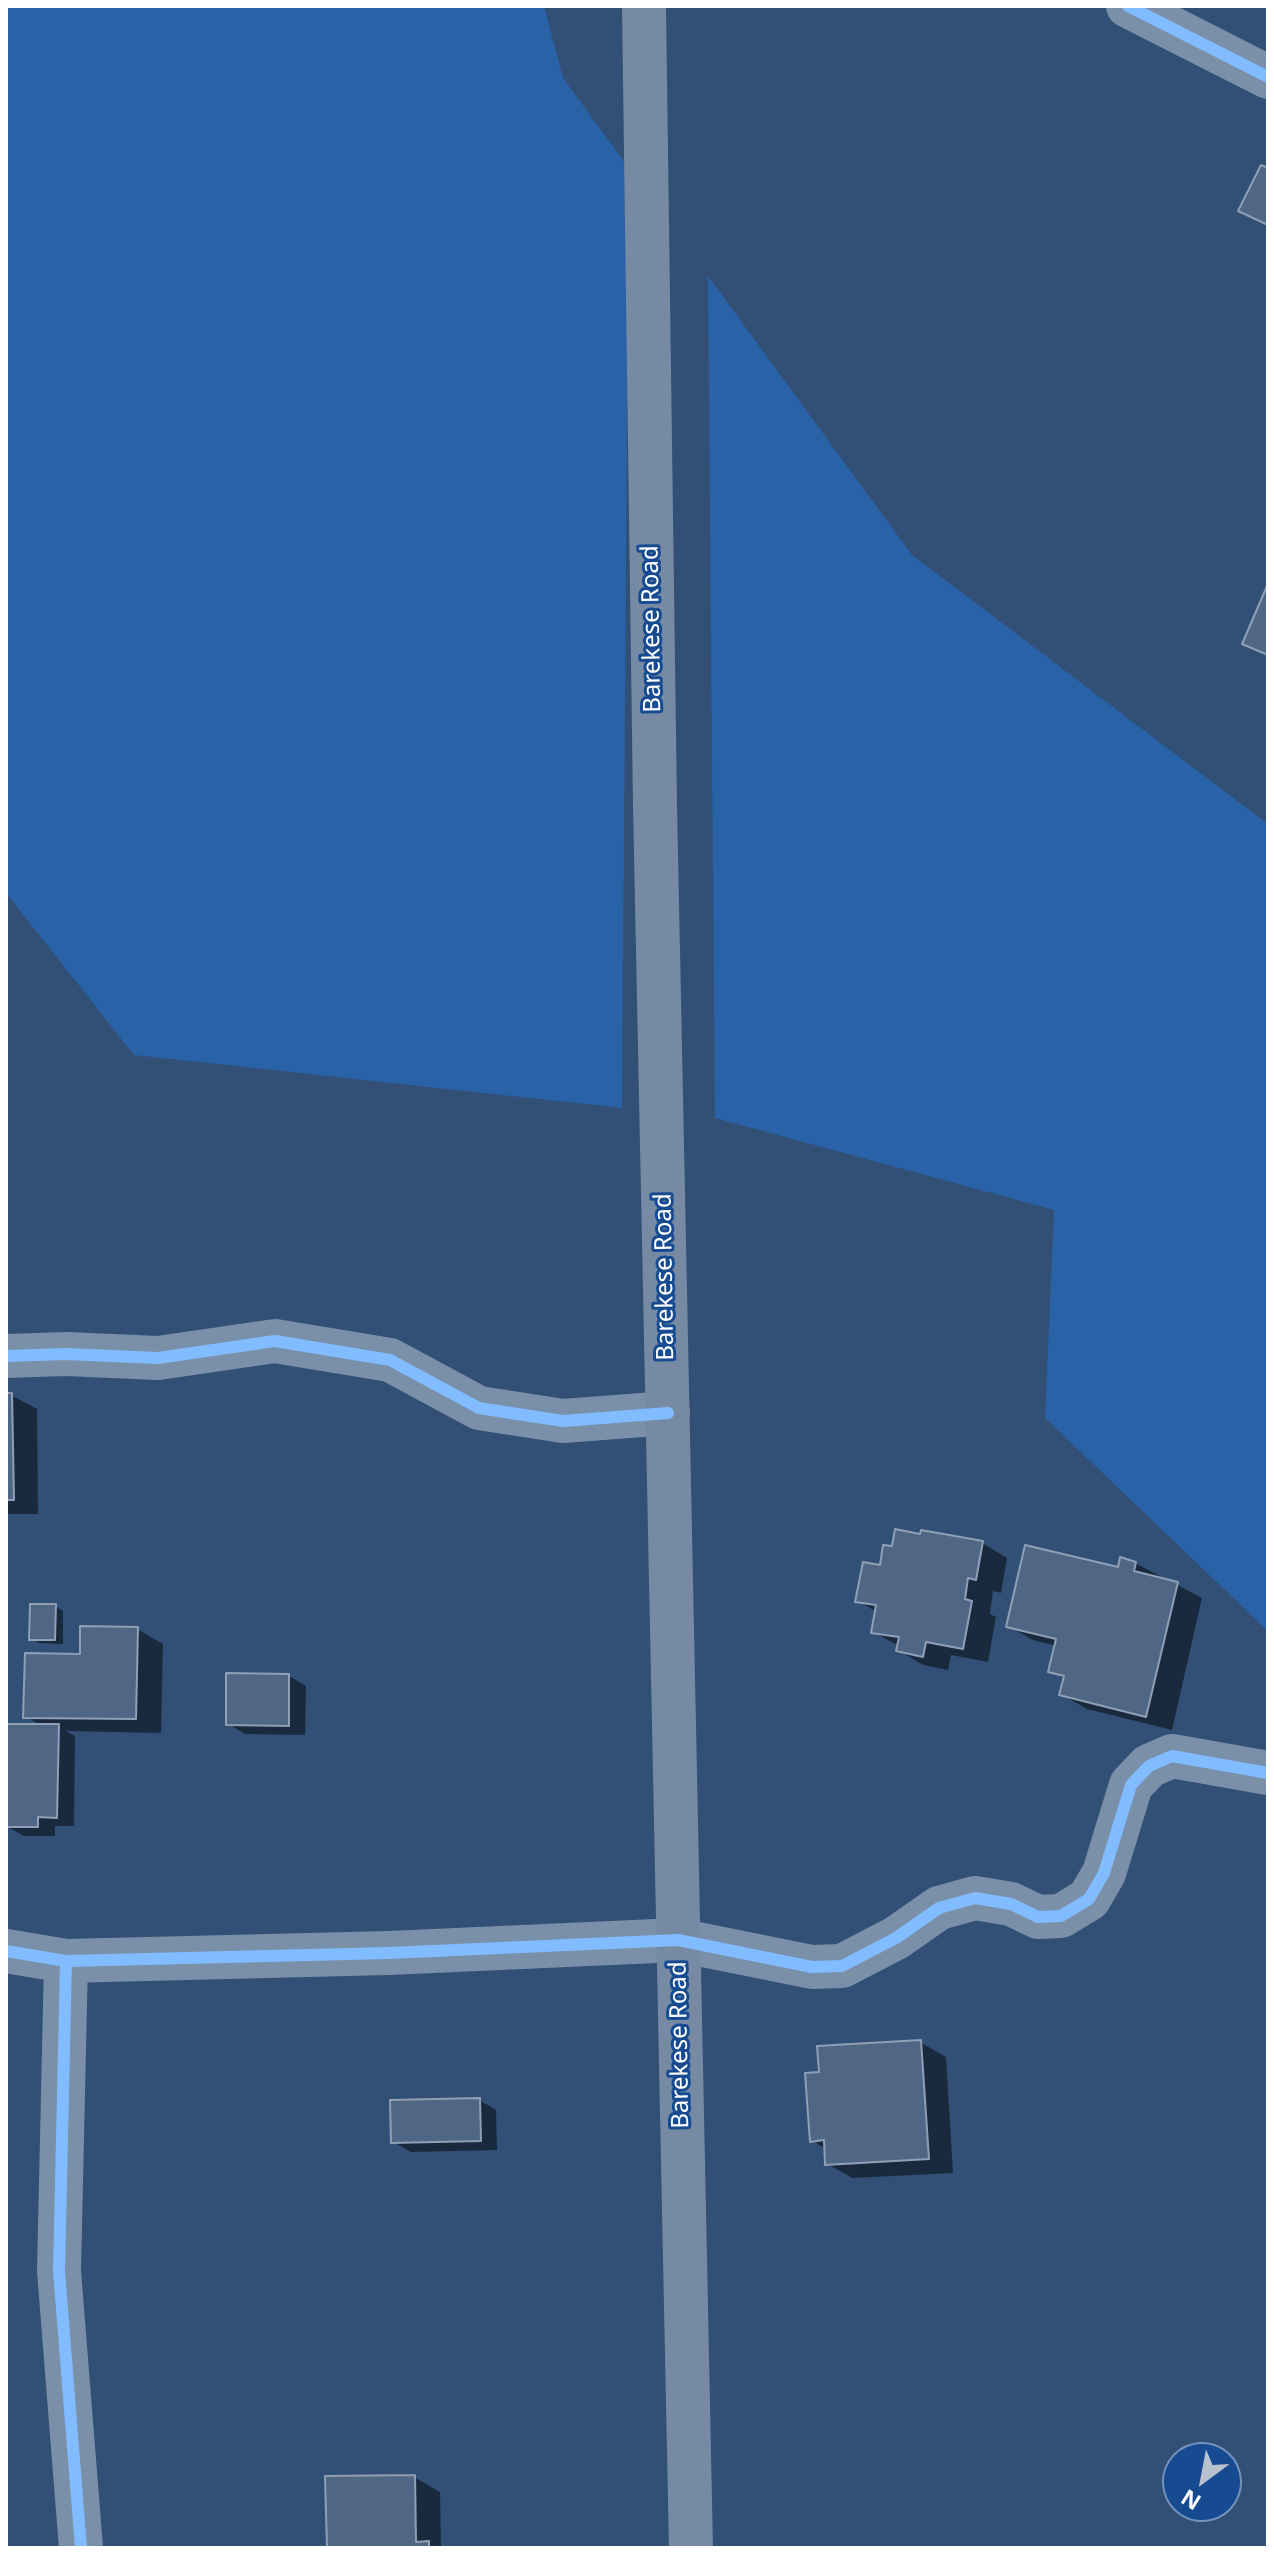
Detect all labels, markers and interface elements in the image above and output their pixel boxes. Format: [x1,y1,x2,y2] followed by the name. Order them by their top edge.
[636,545,668,713] street label: Barekese Road
[649,1193,681,1361] street label: Barekese Road
[664,1961,696,2129] street label: Barekese Road
[1162,2442,1242,2522] north arrow
[1175,2483,1206,2518] text: N

